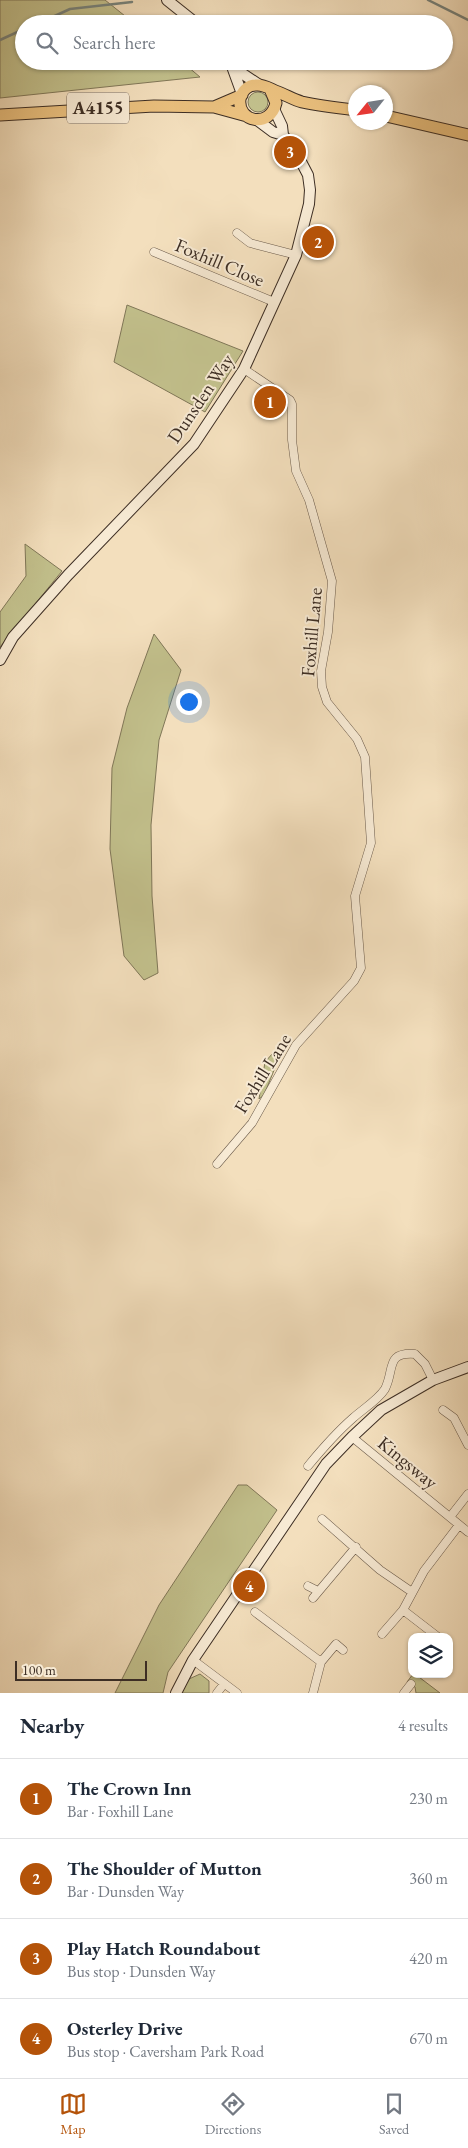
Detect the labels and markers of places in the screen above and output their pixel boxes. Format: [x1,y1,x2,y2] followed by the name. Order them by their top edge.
[274,133,306,171] pin: 3
[302,223,334,261] pin: 2
[254,383,286,421] pin: 1
[233,1567,265,1605] pin: 4

